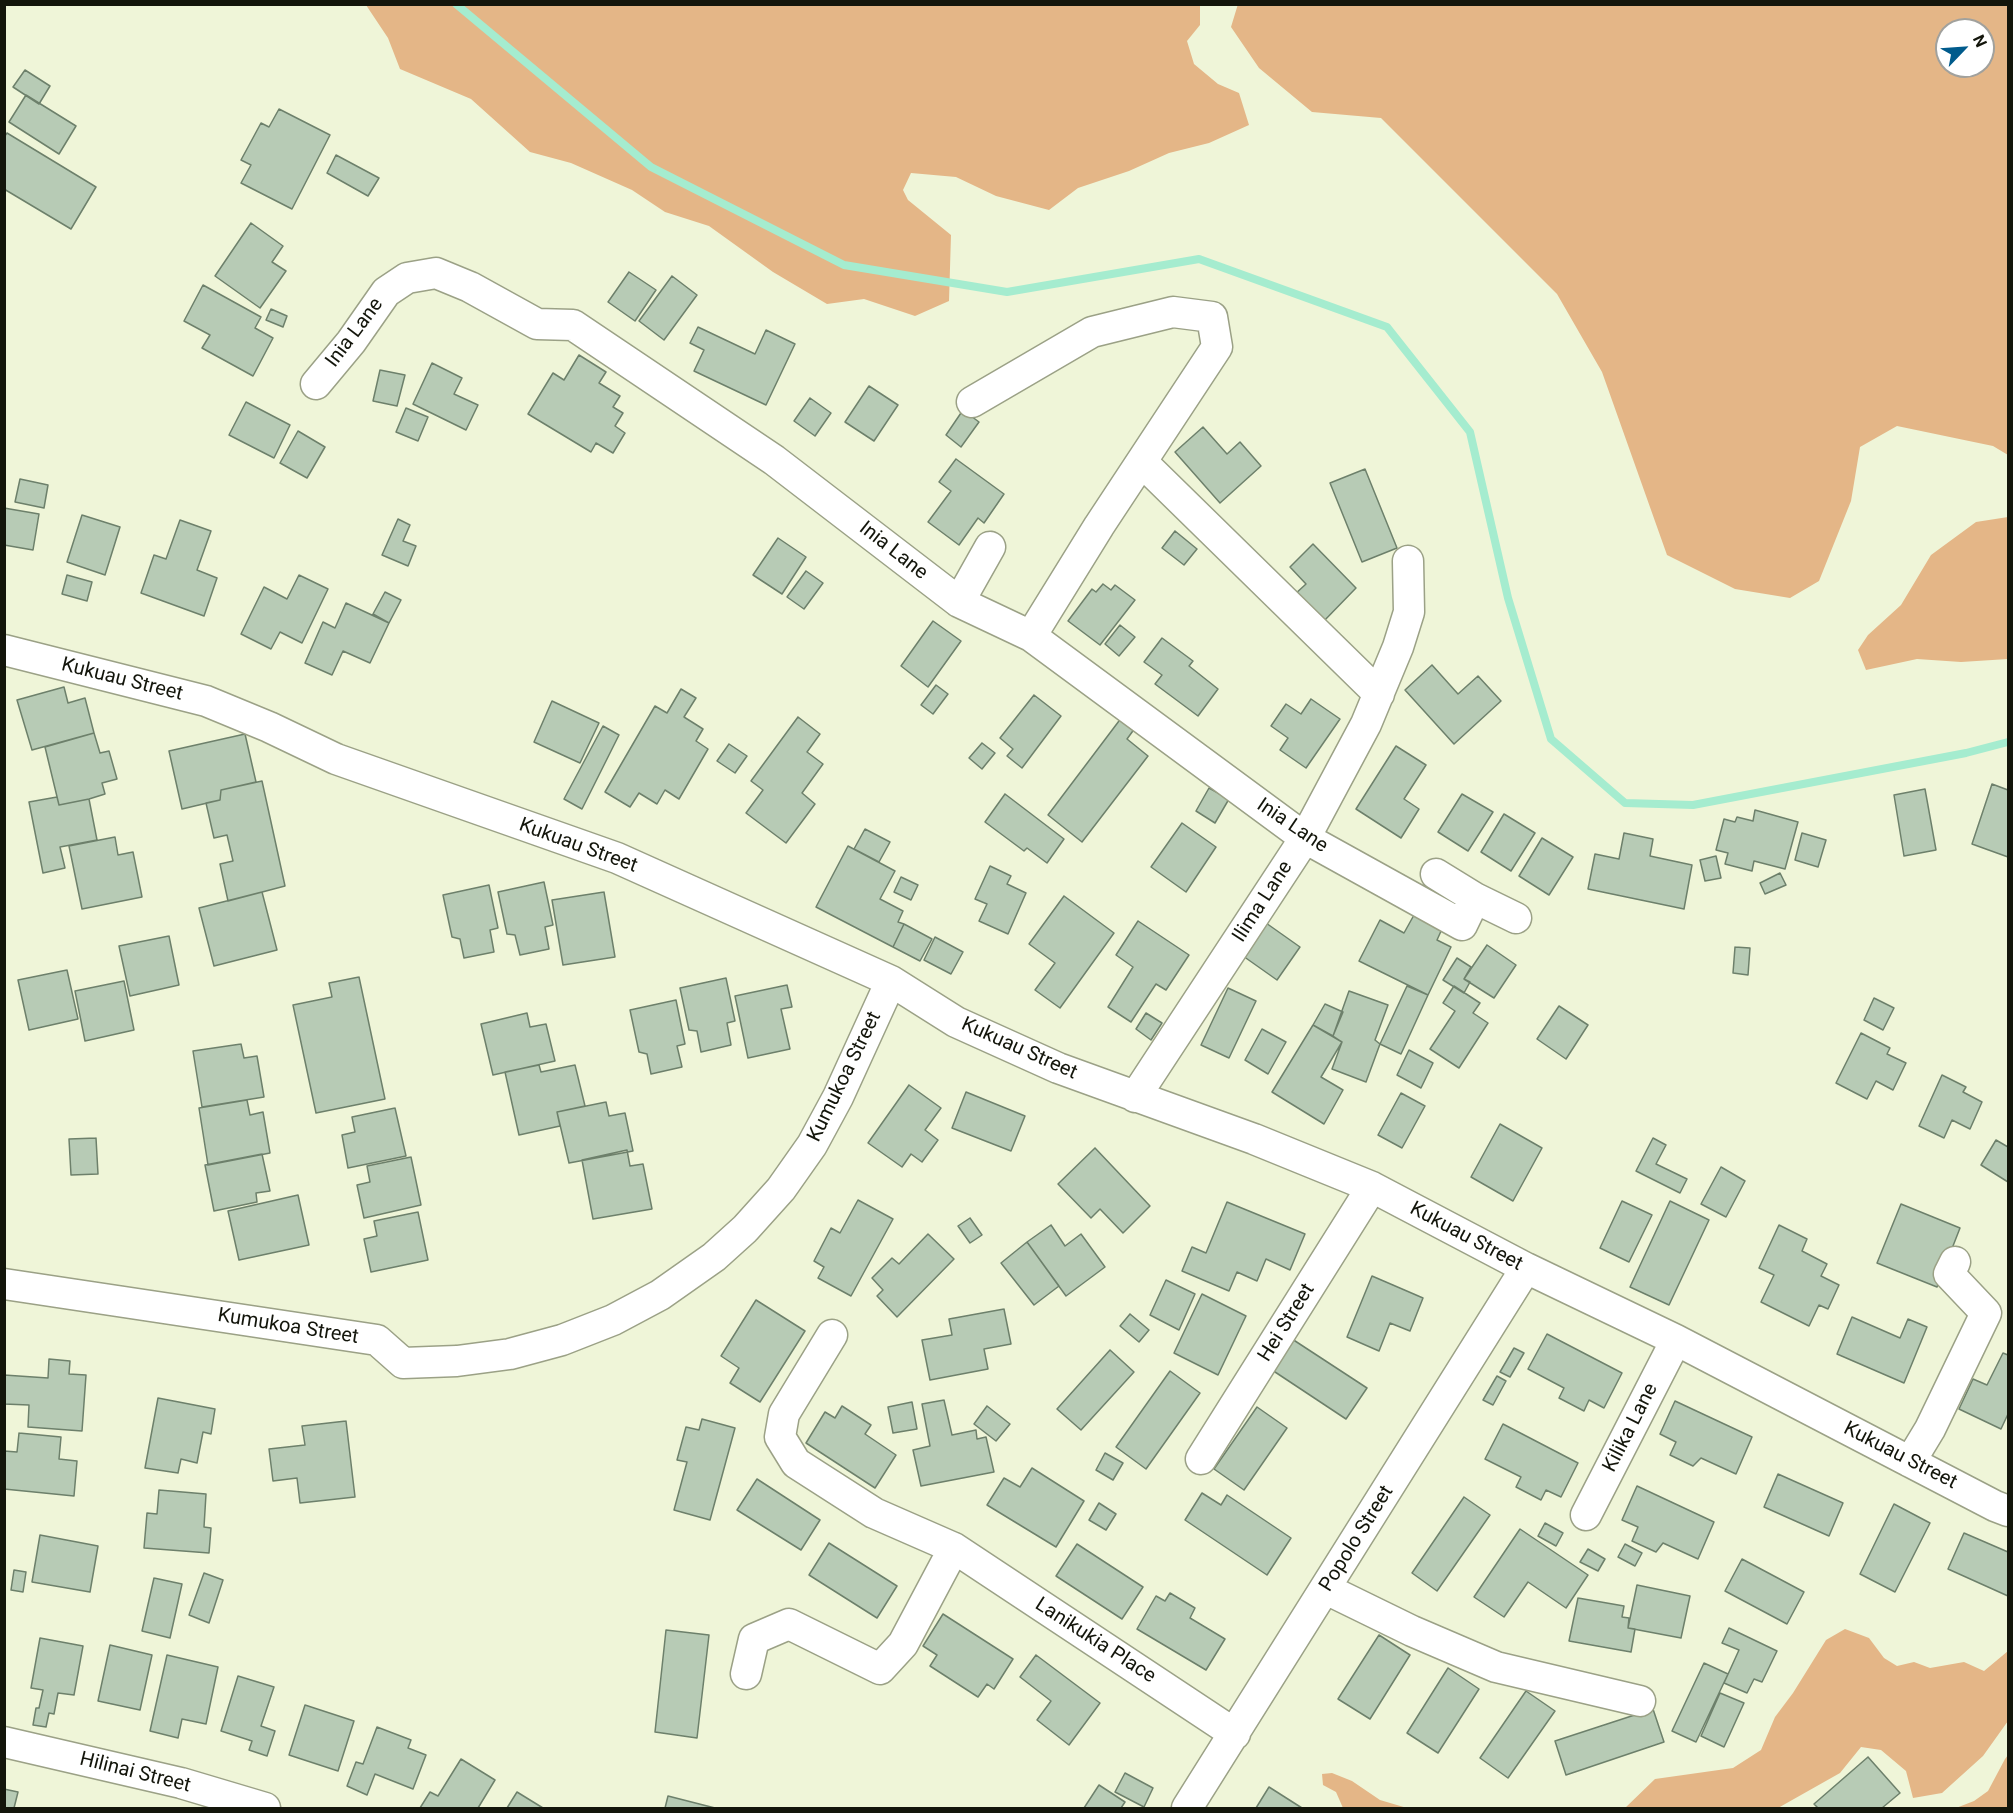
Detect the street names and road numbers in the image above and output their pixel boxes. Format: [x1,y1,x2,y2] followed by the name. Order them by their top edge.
[321,294,389,372] street label: Inia Lane
[854,517,932,585] street label: Inia Lane
[59,653,185,707] street label: Kukuau Street
[1252,794,1332,858] street label: Inia Lane
[516,813,640,879] street label: Kukuau Street
[1228,857,1298,947] street label: Ilima Lane
[803,1008,887,1146] street label: Kumukoa Street
[957,1013,1081,1085] street label: Kukuau Street
[1406,1197,1526,1277] street label: Kukuau Street
[1254,1280,1320,1366] street label: Hei Street
[216,1304,360,1350] street label: Kumukoa Street
[1598,1380,1664,1476] street label: Kilika Lane
[1839,1417,1961,1495] street label: Kukuau Street
[1315,1482,1399,1596] street label: Popolo Street
[1030,1593,1160,1689] street label: Lanikukia Place
[77,1748,193,1798] street label: Hilinai Street

